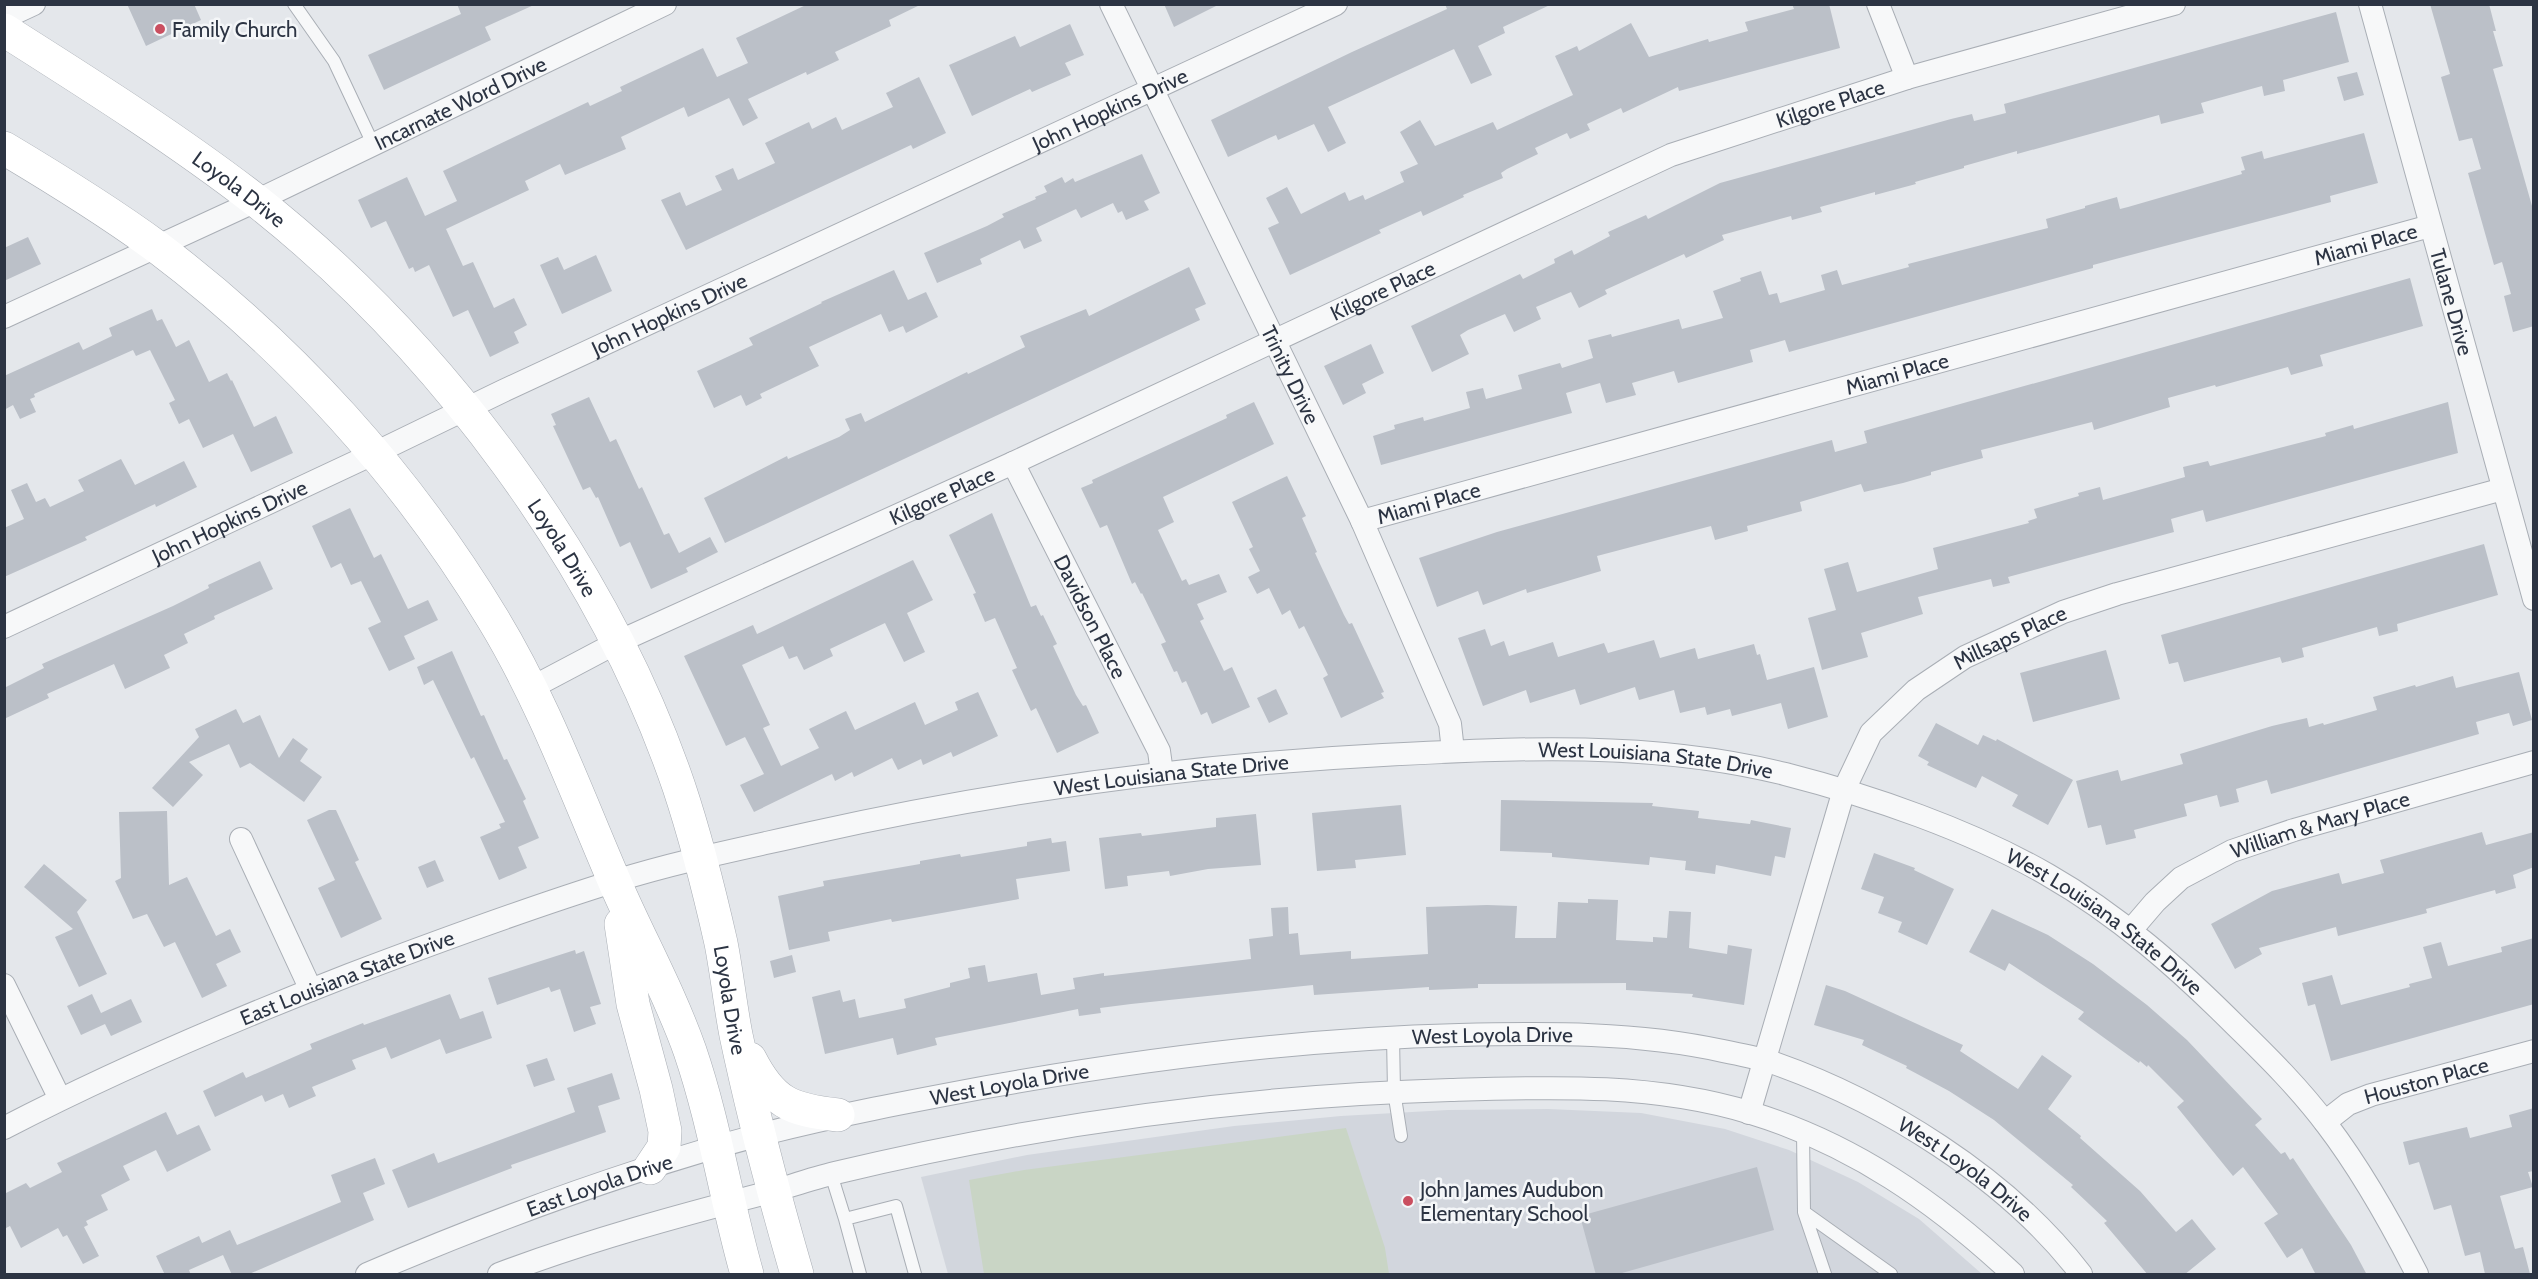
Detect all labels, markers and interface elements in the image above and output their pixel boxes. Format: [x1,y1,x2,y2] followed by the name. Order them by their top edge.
[172,17,297,42] place label: Family Church
[153,22,167,36] marker: Family Church
[370,51,550,155] street label: Incarnate Word Drive
[1027,62,1192,156] street label: John Hopkins Drive
[1773,74,1888,132] street label: Kilgore Place
[188,145,291,232] street label: Loyola Drive
[2311,218,2420,270] street label: Miami Place
[2425,246,2479,358] street label: Tulane Drive
[1326,255,1439,325] street label: Kilgore Place
[586,267,751,361] street label: John Hopkins Drive
[1256,321,1325,428] street label: Trinity Drive
[1842,347,1952,399] street label: Miami Place
[885,460,999,530] street label: Kilgore Place
[147,474,311,569] street label: John Hopkins Drive
[1374,476,1483,529] street label: Miami Place
[523,494,603,601] street label: Loyola Drive
[1049,550,1133,683] street label: Davidson Place
[1948,600,2070,674] street label: Millsaps Place
[1538,737,1776,783] street label: West Louisiana State Drive
[1052,749,1290,800] street label: West Louisiana State Drive
[2227,785,2412,863] street label: William & Mary Place
[2003,843,2208,1000] street label: West Louisiana State Drive
[236,924,458,1030] street label: East Louisiana State Drive
[709,943,752,1057] street label: Loyola Drive
[1411,1021,1573,1049] street label: West Loyola Drive
[2361,1051,2491,1109] street label: Houston Place
[928,1058,1091,1110] street label: West Loyola Drive
[1894,1111,2038,1226] street label: West Loyola Drive
[523,1148,676,1221] street label: East Loyola Drive
[1419,1177,1604,1226] place label: John James Audubon Elementary School
[1401,1194,1415,1208] marker: John James Audubon Elementary School

